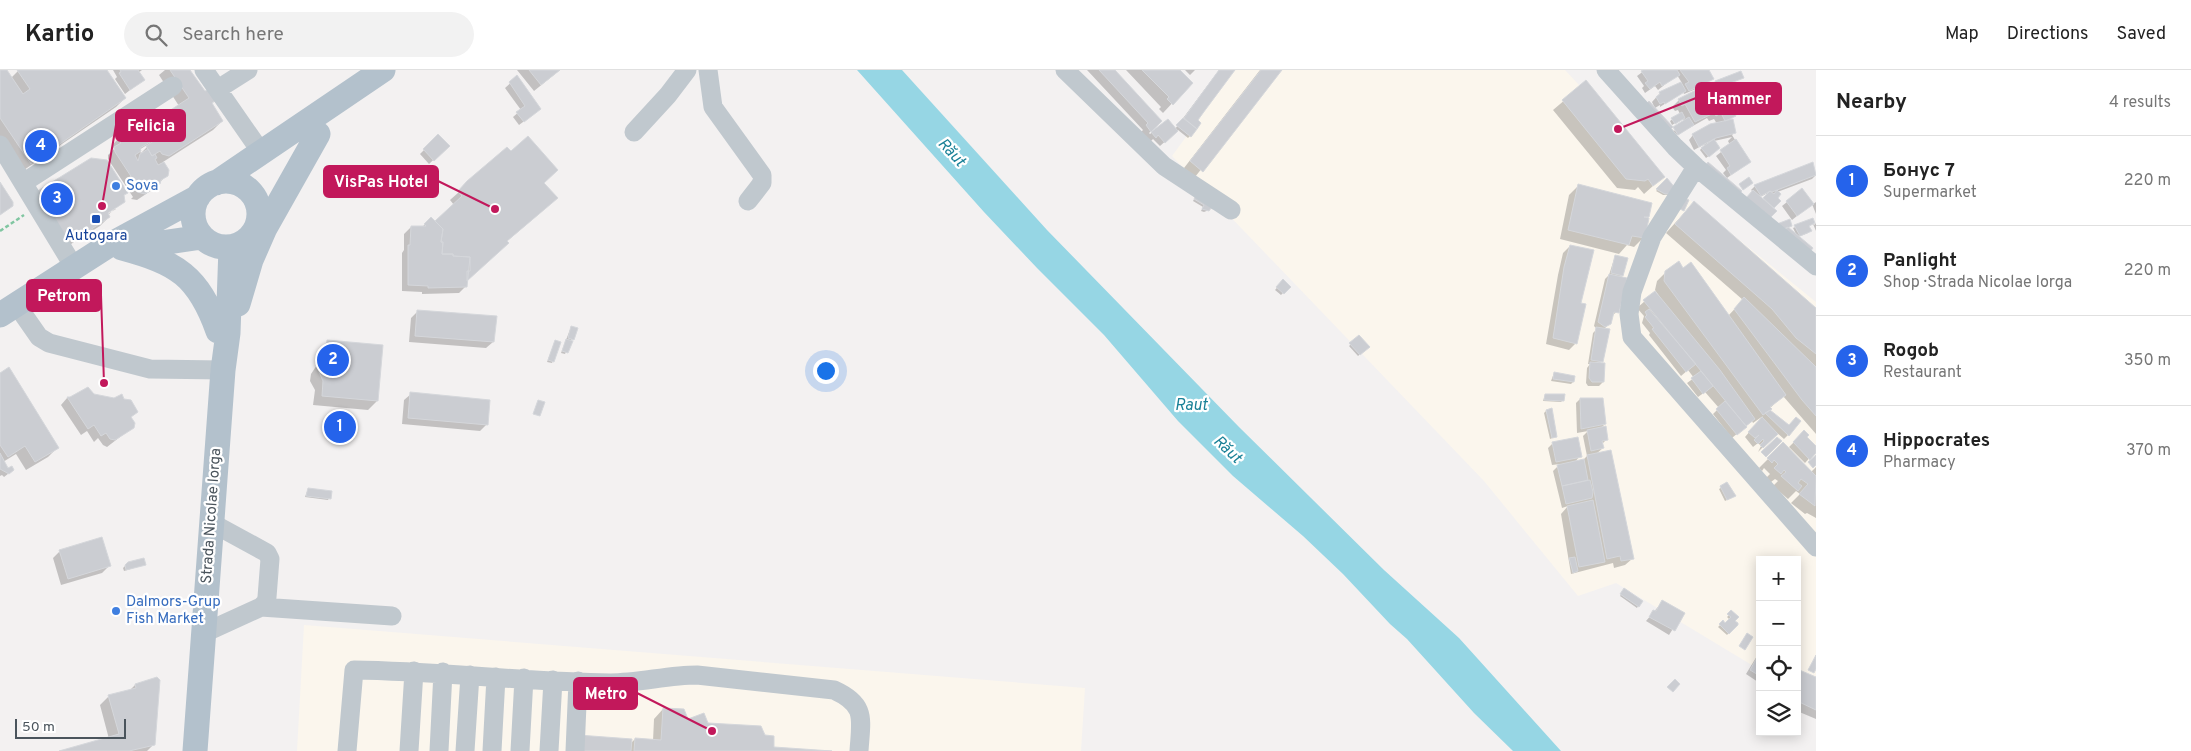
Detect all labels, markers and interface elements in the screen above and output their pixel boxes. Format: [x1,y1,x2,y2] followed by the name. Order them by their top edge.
[124,12,474,57] search box
[25,20,94,50] text: Kartio
[142,21,170,49] icon: search
[182,23,284,47] text: Search here
[1945,23,1979,46] text: Map
[2007,23,2089,46] text: Directions
[2117,23,2166,46] text: Saved
[1696,83,1781,114] callout: Hammer
[1836,89,1907,116] text: Nearby
[1707,90,1772,110] text: Hammer
[2109,93,2171,113] text: 4 results
[116,110,185,141] callout: Felicia
[127,117,175,137] text: Felicia
[25,127,57,165] pin: 4
[933,135,970,172] water label: Răut
[1883,159,1955,183] text: Бонус 7
[324,166,438,197] callout: VisPas Hotel
[1849,171,1855,191] text: 1
[2124,171,2171,191] text: 220 m
[334,173,428,193] text: VisPas Hotel
[126,177,158,196] place label: Sova
[41,180,73,218] pin: 3
[110,180,122,192] marker: Sova
[1883,183,1977,203] text: Supermarket
[90,213,102,225] marker: Autogara
[65,227,127,246] place label: Autogara
[1883,249,1957,273] text: Panlight
[1847,261,1857,281] text: 2
[2124,261,2171,281] text: 220 m
[1883,273,2072,293] text: Shop · Strada Nicolae Iorga
[27,280,101,311] callout: Petrom
[37,287,91,307] text: Petrom
[1883,339,1939,363] text: Rogob
[317,341,349,379] pin: 2
[1847,351,1857,371] text: 3
[2124,351,2171,371] text: 350 m
[813,358,839,384] your location
[1883,363,1962,383] text: Restaurant
[1175,396,1209,416] water label: Raut
[324,408,356,446] pin: 1
[1883,429,1990,453] text: Hippocrates
[1209,432,1246,469] water label: Răut
[1847,441,1857,461] text: 4
[2126,441,2171,461] text: 370 m
[198,448,226,584] street label: Strada Nicolae Iorga
[1883,453,1956,473] text: Pharmacy
[1756,556,1801,736] map controls
[1756,556,1801,601] button: +
[126,593,221,629] place label: Dalmors-Grup Fish Market
[1756,601,1801,646] button: −
[110,605,122,617] marker: Dalmors-Grup Fish Market
[1756,646,1801,691] button: locate
[574,678,637,709] callout: Metro
[585,685,627,705] text: Metro
[1756,691,1801,736] button: layers
[15,716,126,739] scale bar
[22,719,55,736] text: 50 m

